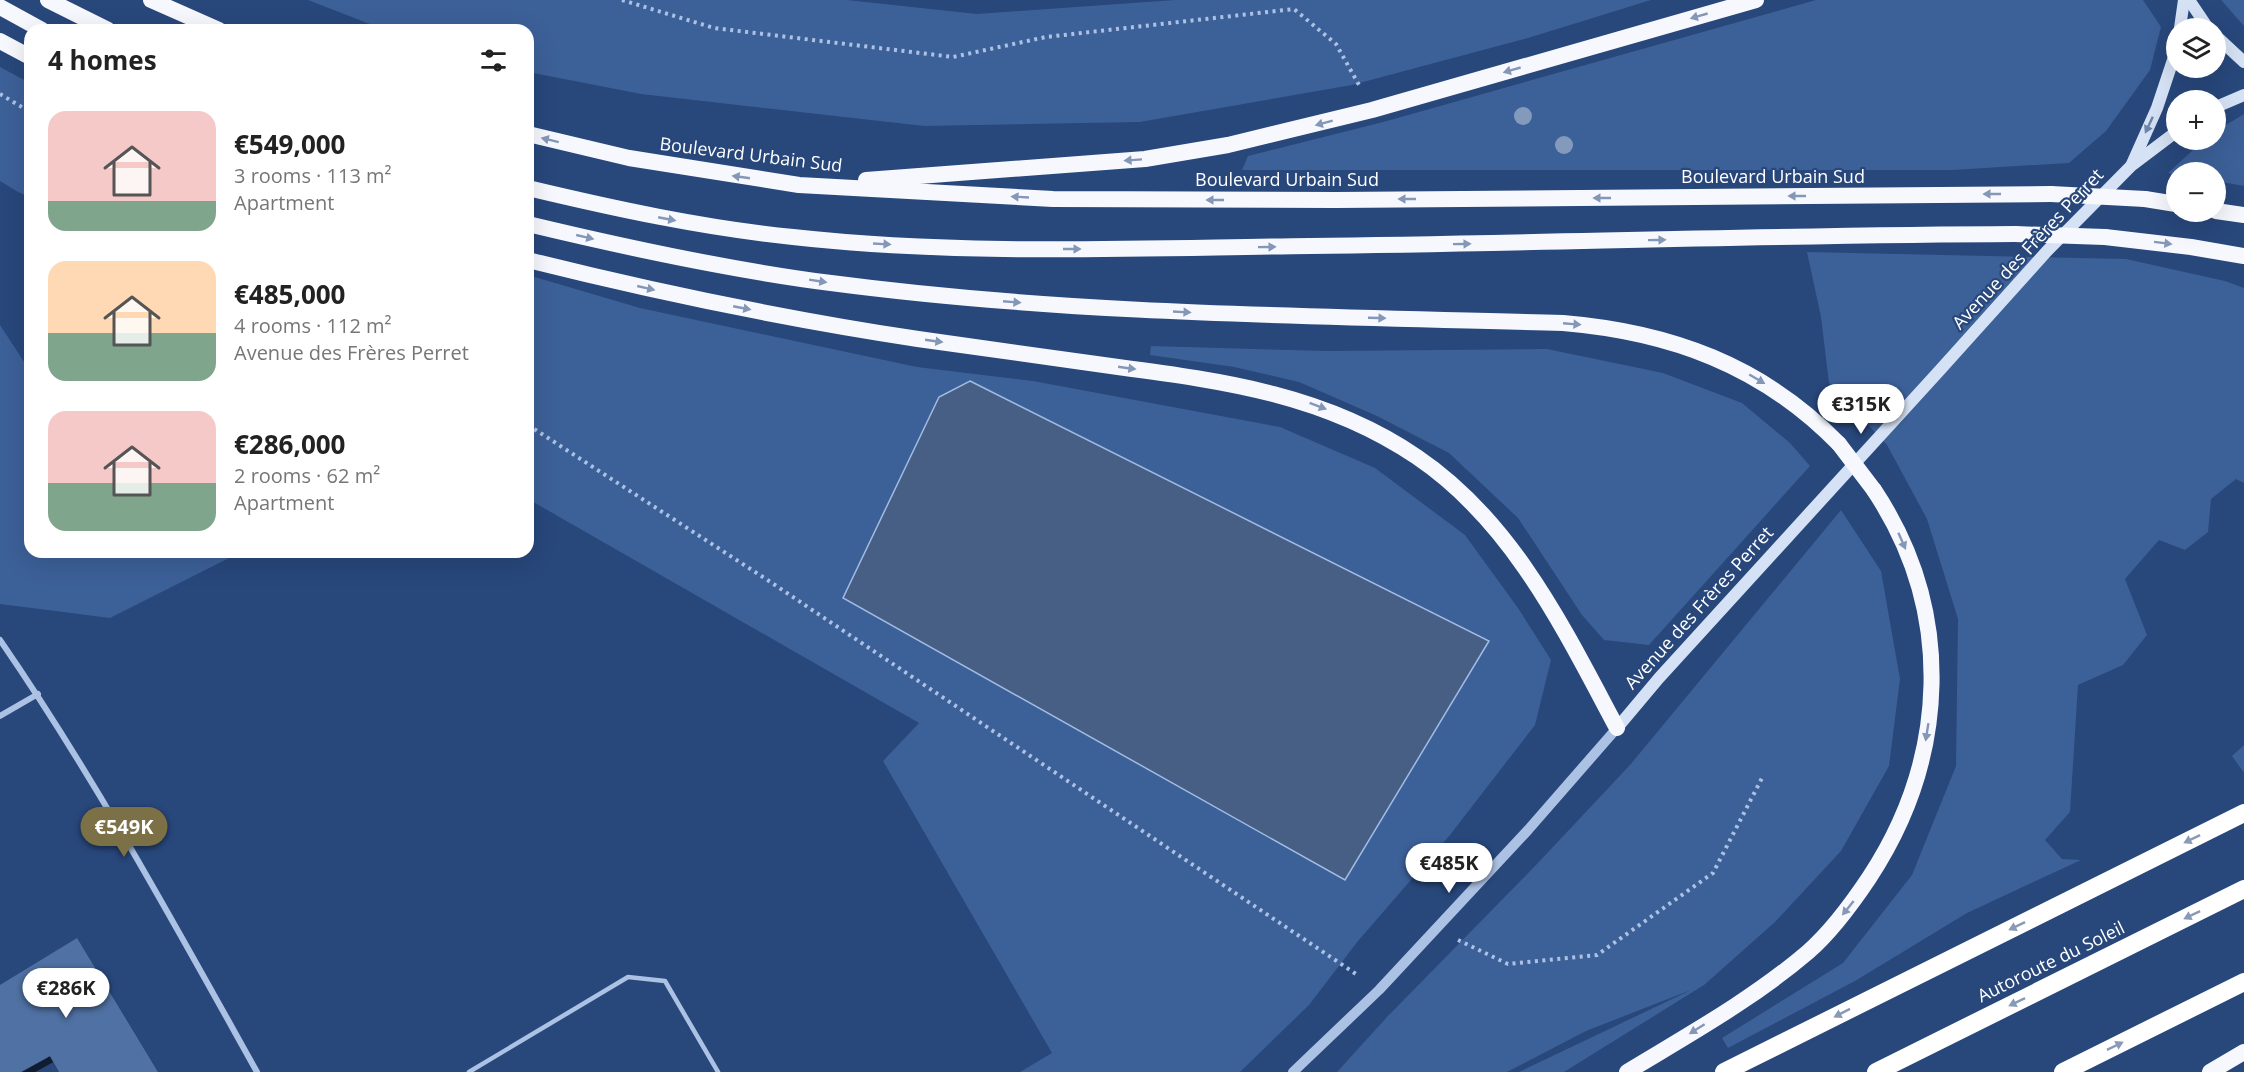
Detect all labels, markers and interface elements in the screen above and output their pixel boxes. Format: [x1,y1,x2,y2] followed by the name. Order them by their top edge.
[1690,12,1708,21] one-way arrow
[2166,18,2226,222] map controls
[2166,18,2226,78] button: layers
[48,42,157,78] text: 4 homes
[477,44,510,77] icon: filters
[1503,66,1521,75] one-way arrow
[2166,90,2226,150] button: +
[2145,117,2154,134] one-way arrow
[1315,118,1333,128] one-way arrow
[234,126,345,162] text: €549,000
[658,131,844,177] street label: Boulevard Urbain Sud
[541,134,559,144] one-way arrow
[96,135,168,207] icon: home
[1123,155,1142,165] one-way arrow
[234,162,392,189] text: 3 rooms · 113 m²
[2166,162,2226,222] button: −
[1946,163,2108,334] street label: Avenue des Frères Perret
[1681,164,1865,188] street label: Boulevard Urbain Sud
[1195,167,1379,191] street label: Boulevard Urbain Sud
[732,172,751,181] one-way arrow
[234,189,334,216] text: Apartment
[1983,189,2002,199] one-way arrow
[1788,191,1807,201] one-way arrow
[1010,193,1029,202] one-way arrow
[1593,193,1612,203] one-way arrow
[1398,194,1417,204] one-way arrow
[1205,195,1224,205] one-way arrow
[658,215,677,224] one-way arrow
[576,233,594,243] one-way arrow
[1648,235,1667,245] one-way arrow
[2154,238,2173,248] one-way arrow
[872,239,891,248] one-way arrow
[1453,239,1472,249] one-way arrow
[1258,242,1277,251] one-way arrow
[1063,244,1082,254] one-way arrow
[234,276,345,312] text: €485,000
[808,277,827,286] one-way arrow
[637,284,656,293] one-way arrow
[96,285,168,357] icon: home
[1002,297,1021,306] one-way arrow
[732,304,751,313] one-way arrow
[1172,308,1191,317] one-way arrow
[234,312,392,339] text: 4 rooms · 112 m²
[1367,313,1386,323] one-way arrow
[1562,319,1581,329] one-way arrow
[924,336,943,345] one-way arrow
[234,339,469,366] text: Avenue des Frères Perret
[1117,363,1136,372] one-way arrow
[1749,374,1766,384] one-way arrow
[1819,384,1903,435] pin: €315K
[1831,390,1891,417] text: €315K
[1309,402,1327,412] one-way arrow
[234,426,345,462] text: €286,000
[96,435,168,507] icon: home
[234,462,380,489] text: 2 rooms · 62 m²
[234,489,334,516] text: Apartment
[1619,521,1778,694] street label: Avenue des Frères Perret
[1898,533,1907,550] one-way arrow
[1923,723,1932,742] one-way arrow
[82,807,166,858] pin: €549K
[94,813,154,840] text: €549K
[2183,834,2200,844] one-way arrow
[1407,843,1491,894] pin: €485K
[1419,849,1479,876] text: €485K
[1842,900,1855,915] one-way arrow
[2183,911,2200,920] one-way arrow
[1973,915,2128,1007] street label: Autoroute du Soleil
[2008,920,2026,930] one-way arrow
[24,968,108,1019] pin: €286K
[36,974,96,1001] text: €286K
[2008,997,2025,1007] one-way arrow
[1834,1008,1851,1017] one-way arrow
[1689,1024,1706,1035] one-way arrow
[2107,1041,2124,1051] one-way arrow

